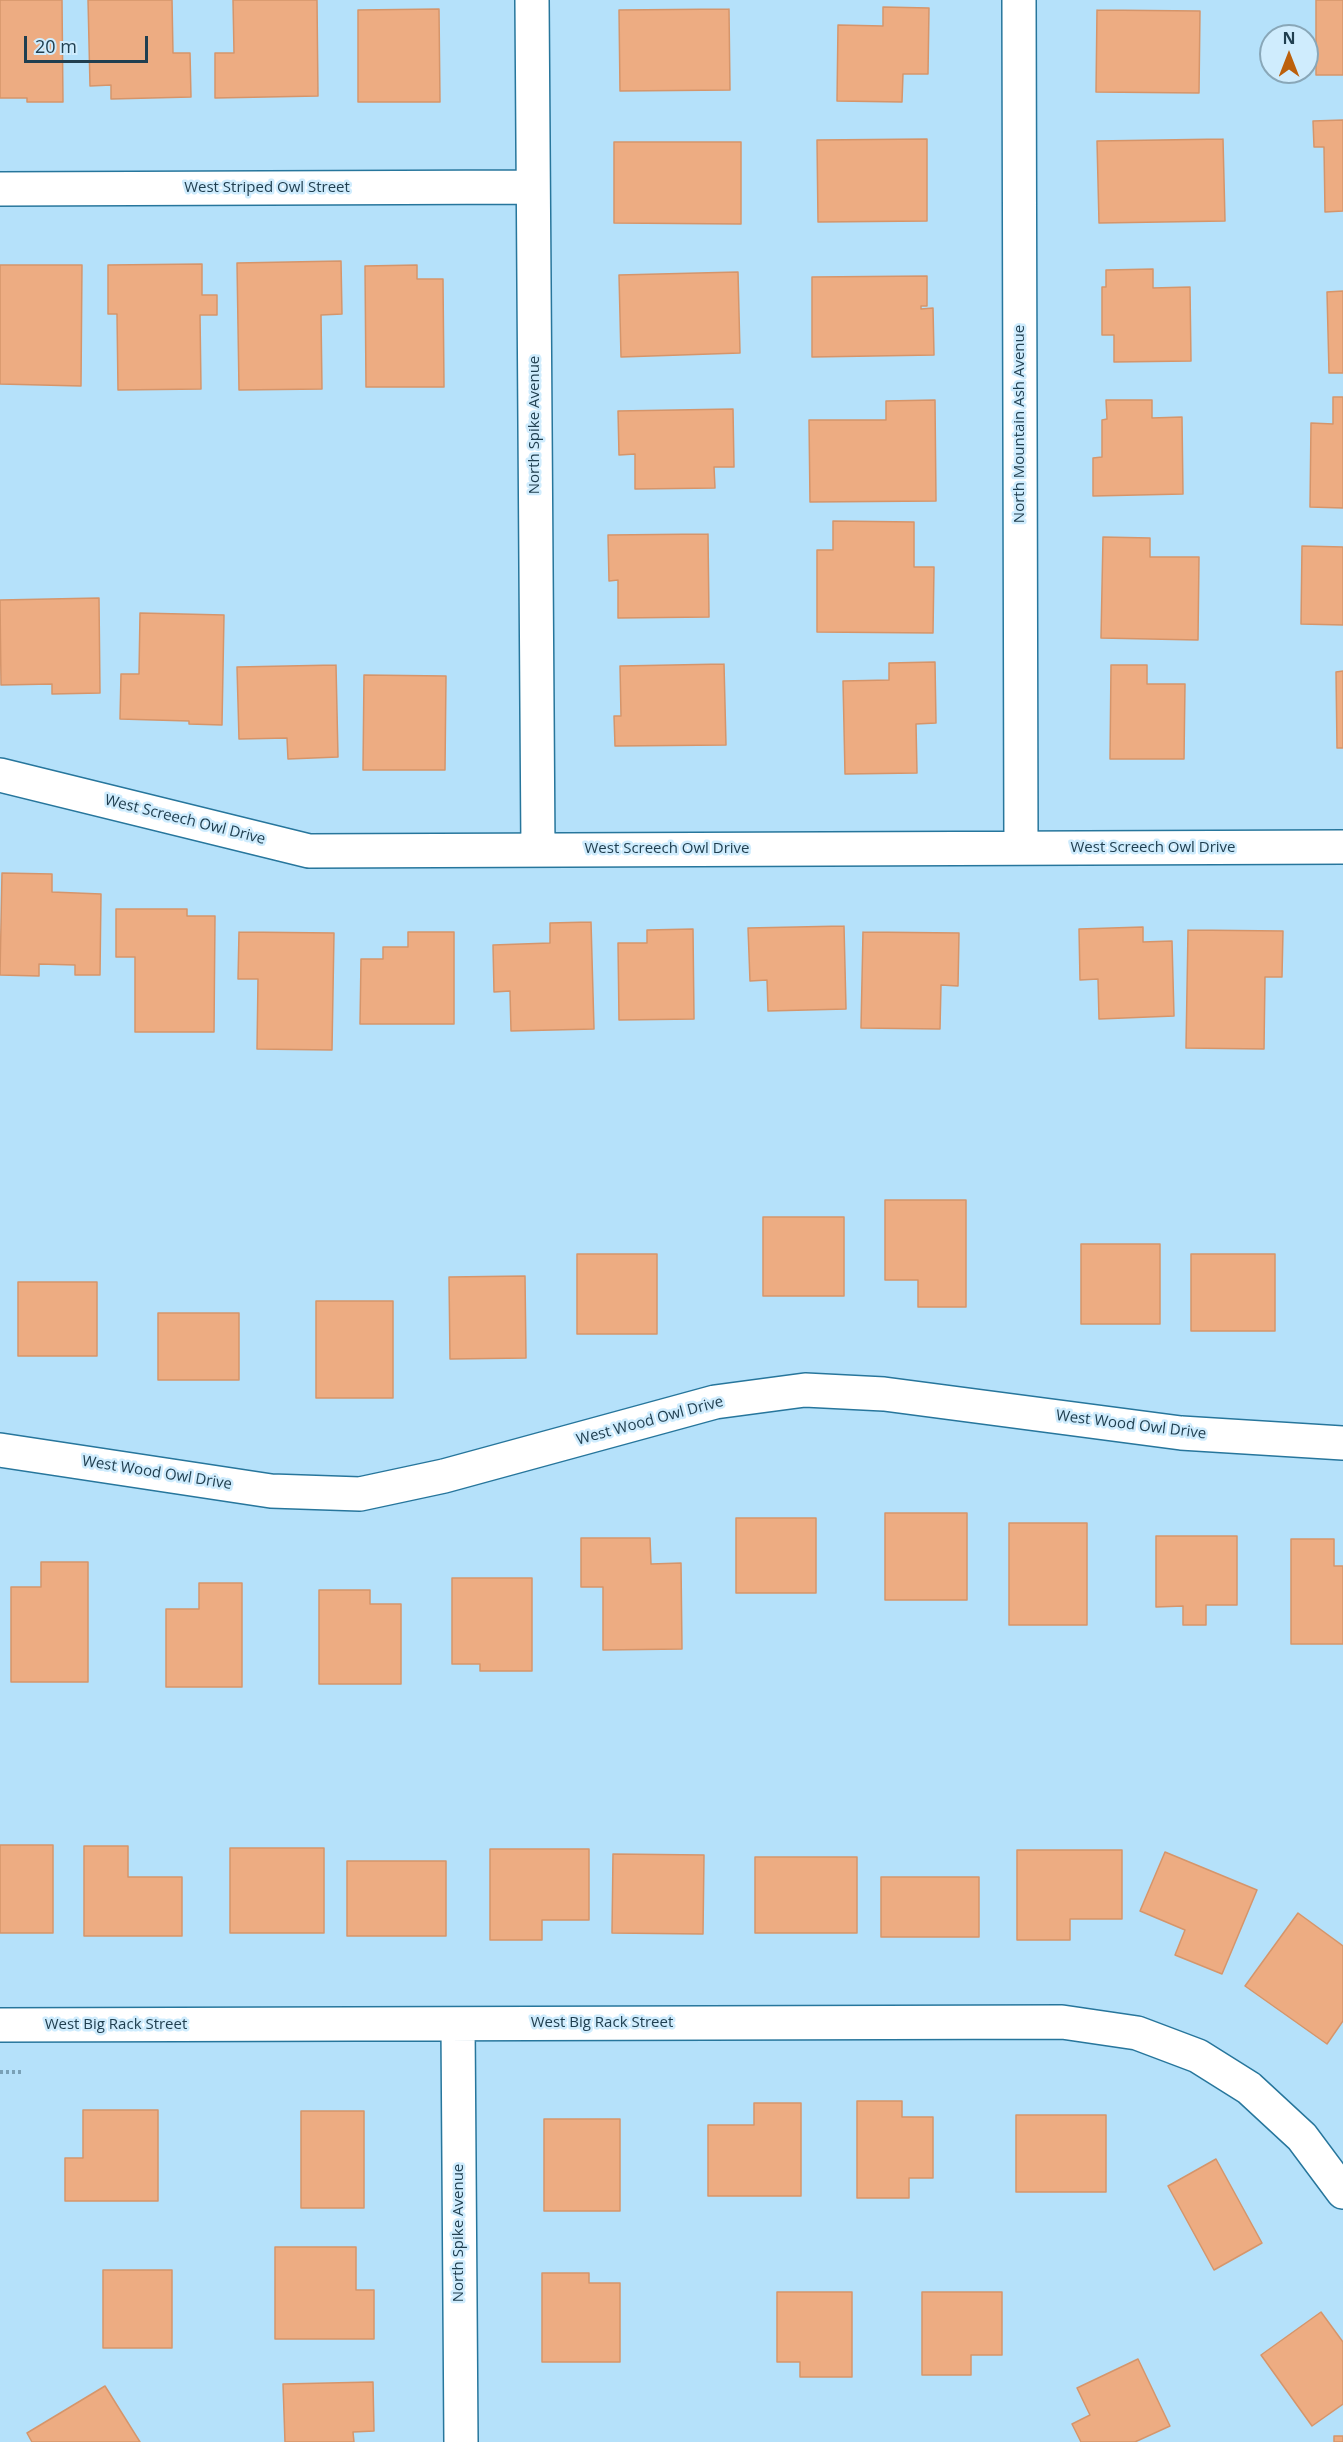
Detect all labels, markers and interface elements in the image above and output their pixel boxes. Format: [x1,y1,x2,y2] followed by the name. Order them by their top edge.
[27,24,152,62] scale bar
[1259,24,1319,84] north arrow
[1282,27,1296,49] text: N
[35,34,77,58] text: 20 m
[184,179,350,197] street label: West Striped Owl Street
[1011,325,1029,523] street label: North Mountain Ash Avenue
[526,356,544,494] street label: North Spike Avenue
[103,791,267,849] street label: West Screech Owl Drive
[1070,839,1236,857] street label: West Screech Owl Drive
[584,840,750,858] street label: West Screech Owl Drive
[575,1393,725,1449] street label: West Wood Owl Drive
[1055,1407,1207,1443] street label: West Wood Owl Drive
[81,1452,233,1494] street label: West Wood Owl Drive
[531,2014,673,2032] street label: West Big Rack Street
[45,2016,187,2034] street label: West Big Rack Street
[450,2164,468,2302] street label: North Spike Avenue

